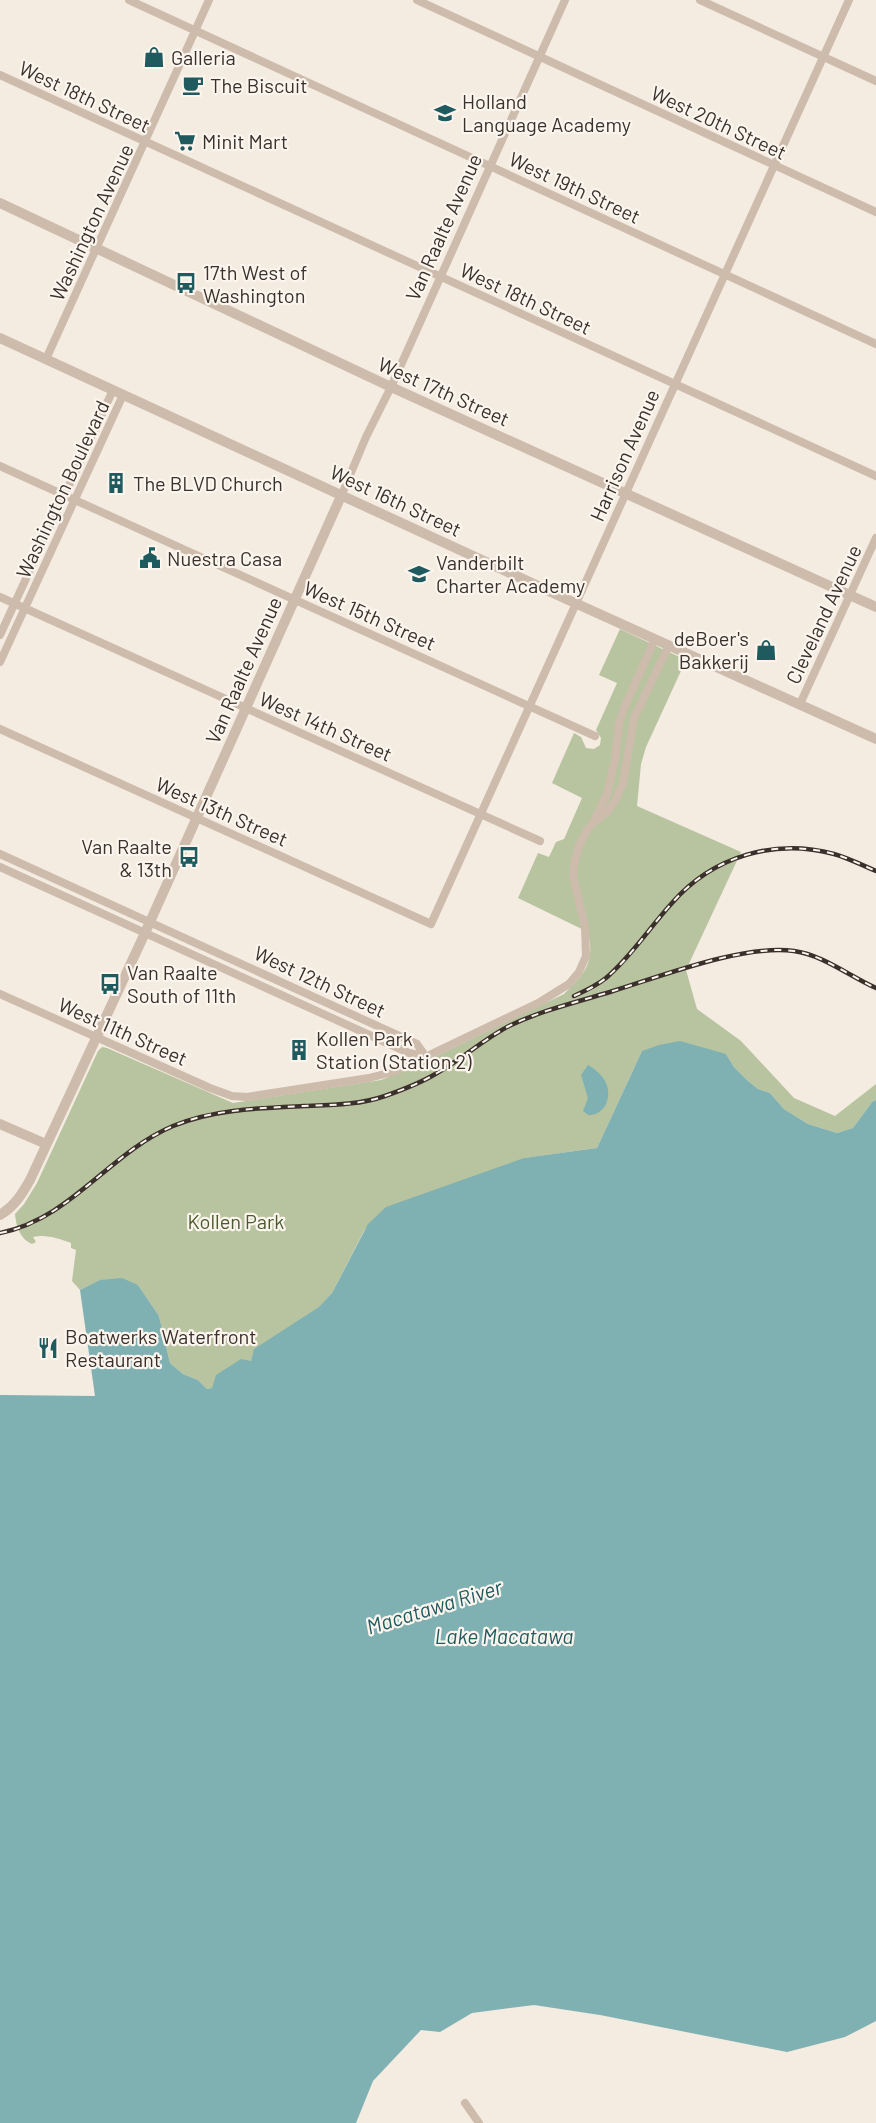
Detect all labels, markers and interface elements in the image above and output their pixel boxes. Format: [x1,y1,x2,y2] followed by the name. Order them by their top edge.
[142,45,166,69] shop icon: Galleria
[171,45,236,69] place label: Galleria
[16,55,154,137] street label: West 18th Street
[181,73,205,97] cafe icon: The Biscuit
[210,73,307,97] place label: The Biscuit
[647,80,791,164] street label: West 20th Street
[462,89,631,136] place label: Holland Language Academy
[433,101,457,125] school or university icon: Holland Language Academy
[173,129,197,153] supermarket icon: Minit Mart
[202,129,288,153] place label: Minit Mart
[44,140,138,304] street label: Washington Avenue
[506,146,644,228] street label: West 19th Street
[400,150,486,304] street label: Van Raalte Avenue
[457,257,595,339] street label: West 18th Street
[203,260,307,307] place label: 17th West of Washington
[174,271,198,295] bus stop icon: 17th West of Washington
[375,351,513,431] street label: West 17th Street
[584,385,664,525] street label: Harrison Avenue
[10,396,114,582] street label: Washington Boulevard
[327,459,465,541] street label: West 16th Street
[104,471,128,495] building icon: The BLVD Church
[133,471,283,495] place label: The BLVD Church
[780,541,866,687] street label: Cleveland Avenue
[138,546,162,570] public building icon: Nuestra Casa
[167,546,282,570] place label: Nuestra Casa
[436,550,585,597] place label: Vanderbilt Charter Academy
[407,562,431,586] school or university icon: Vanderbilt Charter Academy
[300,575,440,655] street label: West 15th Street
[200,593,286,747] street label: Van Raalte Avenue
[674,626,749,673] place label: deBoer's Bakkerij
[754,638,778,662] shop icon: deBoer's Bakkerij
[256,686,396,766] street label: West 14th Street
[152,771,292,851] street label: West 13th Street
[81,834,172,881] place label: Van Raalte & 13th
[177,845,201,869] bus stop icon: Van Raalte & 13th
[250,940,390,1022] street label: West 12th Street
[127,960,236,1007] place label: Van Raalte South of 11th
[98,972,122,996] bus stop icon: Van Raalte South of 11th
[55,992,191,1070] street label: West 11th Street
[316,1026,472,1073] place label: Kollen Park Station (Station 2)
[287,1038,311,1062] building icon: Kollen Park Station (Station 2)
[188,1209,284,1233] park label: Kollen Park
[65,1324,257,1371] place label: Boatwerks Waterfront Restaurant
[36,1336,60,1360] restaurant icon: Boatwerks Waterfront Restaurant
[363,1573,505,1638] water label: Macatawa River
[435,1623,573,1648] water label: Lake Macatawa

